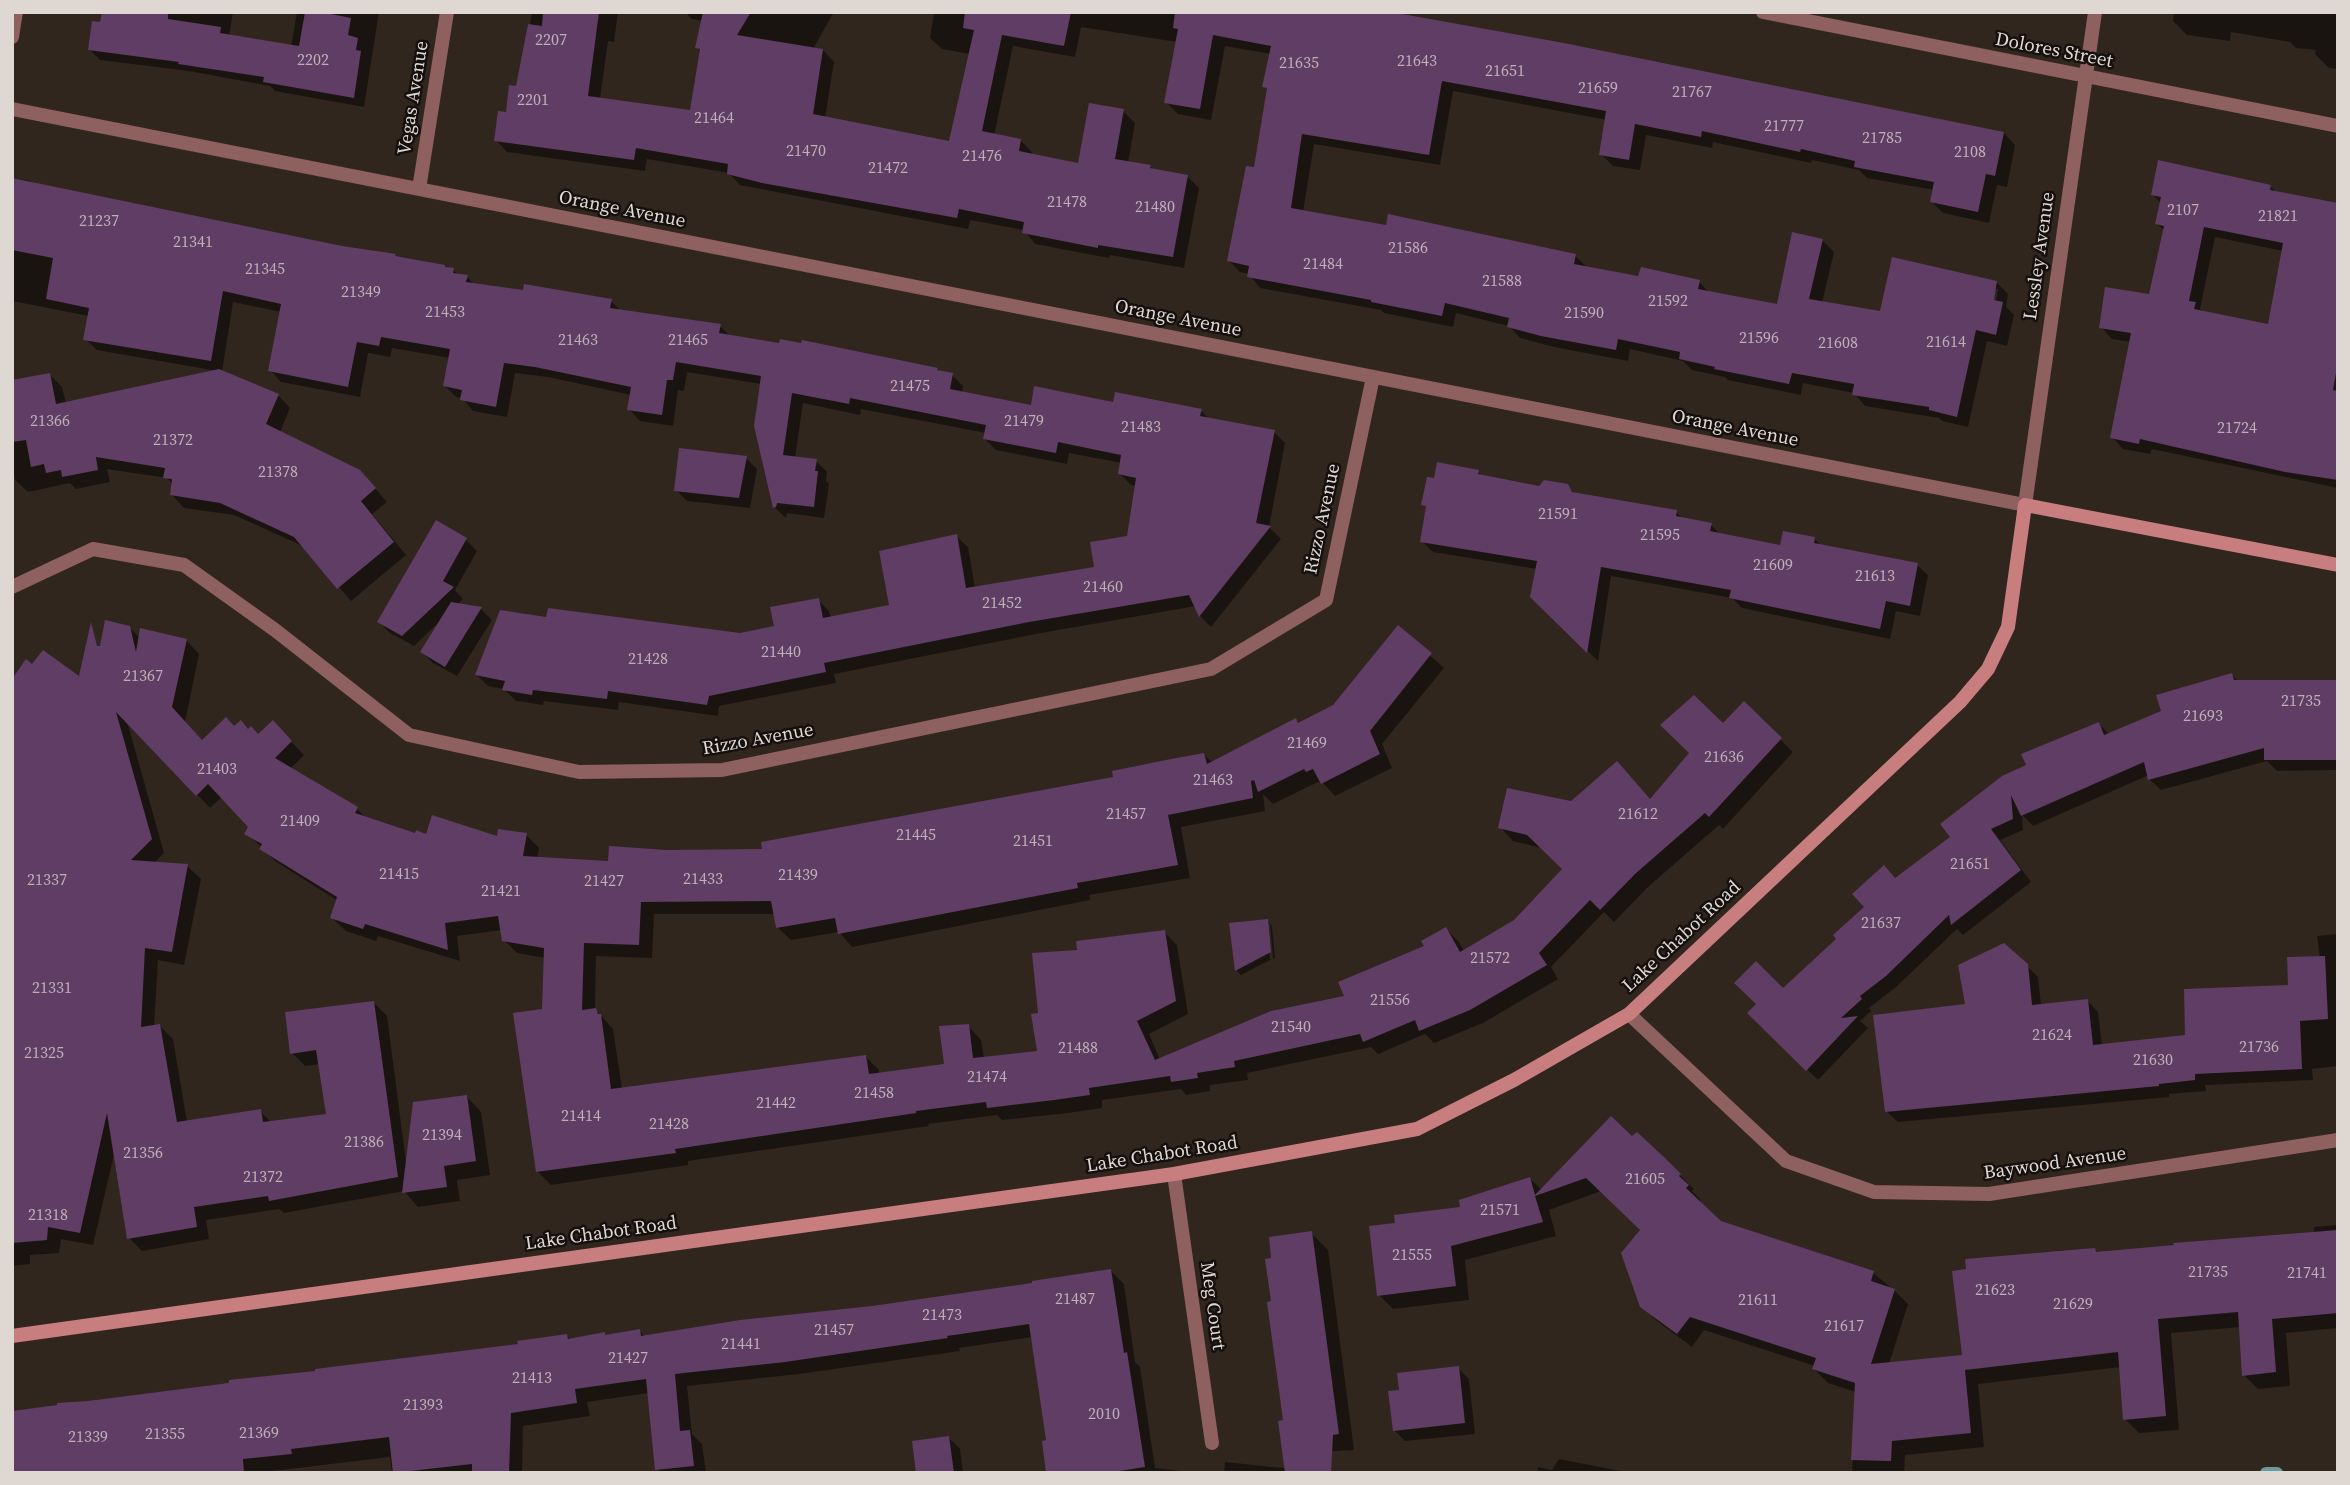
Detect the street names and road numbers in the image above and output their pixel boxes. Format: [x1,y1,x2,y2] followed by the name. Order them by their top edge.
[1993,28,2115,74] street label: Dolores Street
[394,39,434,157] street label: Vegas Avenue
[557,187,687,233] street label: Orange Avenue
[2020,191,2060,321] street label: Lessley Avenue
[1113,296,1243,342] street label: Orange Avenue
[1670,406,1800,452] street label: Orange Avenue
[1300,462,1346,576] street label: Rizzo Avenue
[701,719,815,761] street label: Rizzo Avenue
[1618,876,1746,998] street label: Lake Chabot Road
[1085,1132,1239,1178] street label: Lake Chabot Road
[1982,1143,2128,1185] street label: Baywood Avenue
[524,1212,678,1256] street label: Lake Chabot Road
[1195,1261,1229,1351] street label: Meg Court

